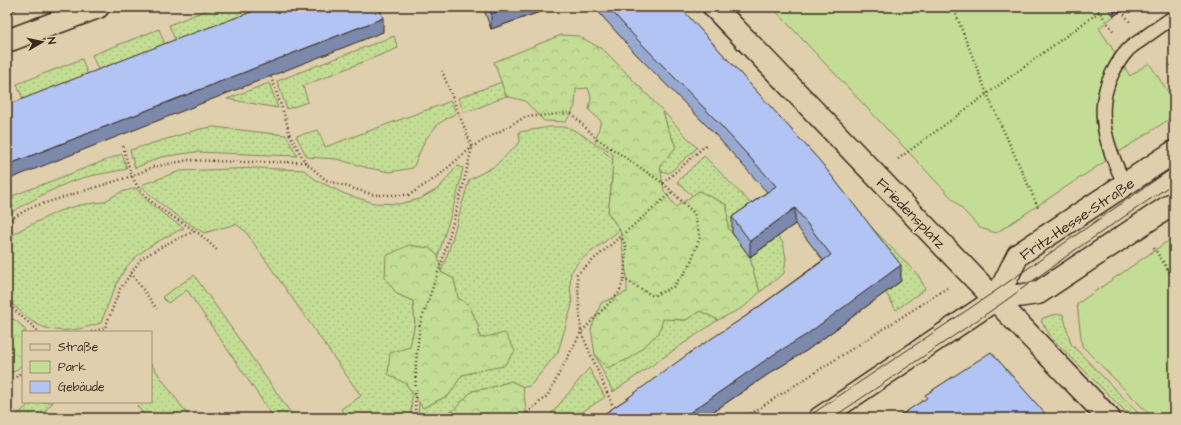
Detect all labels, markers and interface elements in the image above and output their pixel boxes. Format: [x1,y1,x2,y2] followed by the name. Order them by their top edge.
[22,22,62,62] north arrow
[43,36,59,45] text: N
[871,173,950,254] street label: Friedensplatz
[1016,173,1139,266] street label: Fritz-Hesse-Straße
[22,331,152,403] legend
[58,339,99,356] text: Straße
[58,359,86,376] text: Park
[58,379,105,396] text: Gebäude

